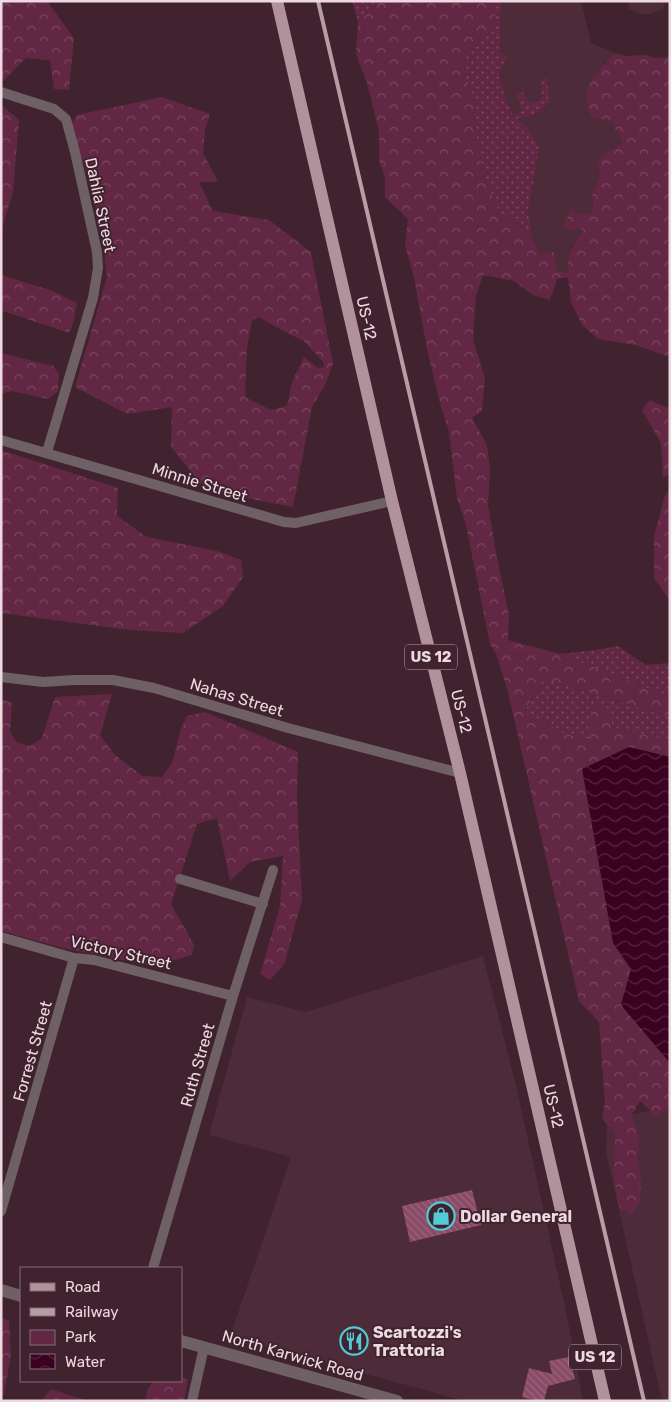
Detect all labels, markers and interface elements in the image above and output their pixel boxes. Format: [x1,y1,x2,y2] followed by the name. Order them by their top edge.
[81,156,120,254] street label: Dahlia Street
[352,294,381,342] street label: US-12
[150,459,250,506] street label: Minnie Street
[405,644,457,670] road number: US 12
[188,674,286,721] street label: Nahas Street
[447,687,476,735] street label: US-12
[68,932,173,973] street label: Victory Street
[9,999,56,1104] street label: Forrest Street
[176,1021,219,1109] street label: Ruth Street
[539,1082,568,1130] street label: US-12
[426,1201,456,1231] shop icon: Dollar General
[460,1207,572,1226] place label: Dollar General
[20,1267,182,1382] legend
[65,1278,101,1296] text: Road
[65,1303,119,1321] text: Railway
[373,1323,462,1360] place label: Scartozzi's Trattoria
[220,1326,366,1385] street label: North Karwick Road
[339,1326,369,1356] restaurant icon: Scartozzi's Trattoria
[65,1328,96,1346] text: Park
[569,1344,621,1370] road number: US 12
[65,1353,105,1371] text: Water

